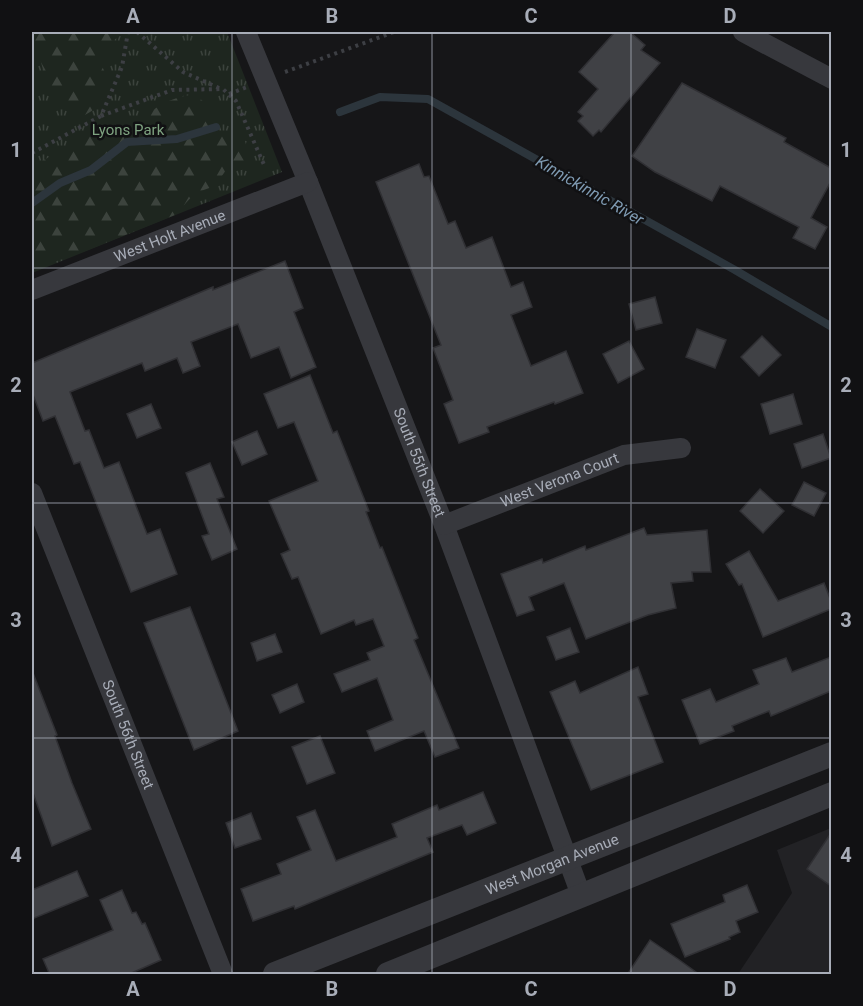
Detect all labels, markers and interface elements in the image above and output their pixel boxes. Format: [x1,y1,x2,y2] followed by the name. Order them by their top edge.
[126,4,140,28] text: A
[326,4,338,28] text: B
[524,4,538,28] text: C
[724,4,737,28] text: D
[92,121,165,139] park label: Lyons Park
[10,138,22,162] text: 1
[840,138,852,162] text: 1
[532,152,648,229] water label: Kinnickinnic River
[112,206,228,266] street label: West Holt Avenue
[10,373,22,397] text: 2
[840,373,852,397] text: 2
[389,405,449,520] street label: South 55th Street
[498,449,621,511] street label: West Verona Court
[10,608,22,632] text: 3
[840,608,852,632] text: 3
[98,677,158,792] street label: South 56th Street
[483,830,621,899] street label: West Morgan Avenue
[10,843,22,867] text: 4
[840,843,852,867] text: 4
[126,977,140,1001] text: A
[326,977,338,1001] text: B
[524,977,538,1001] text: C
[724,977,737,1001] text: D

